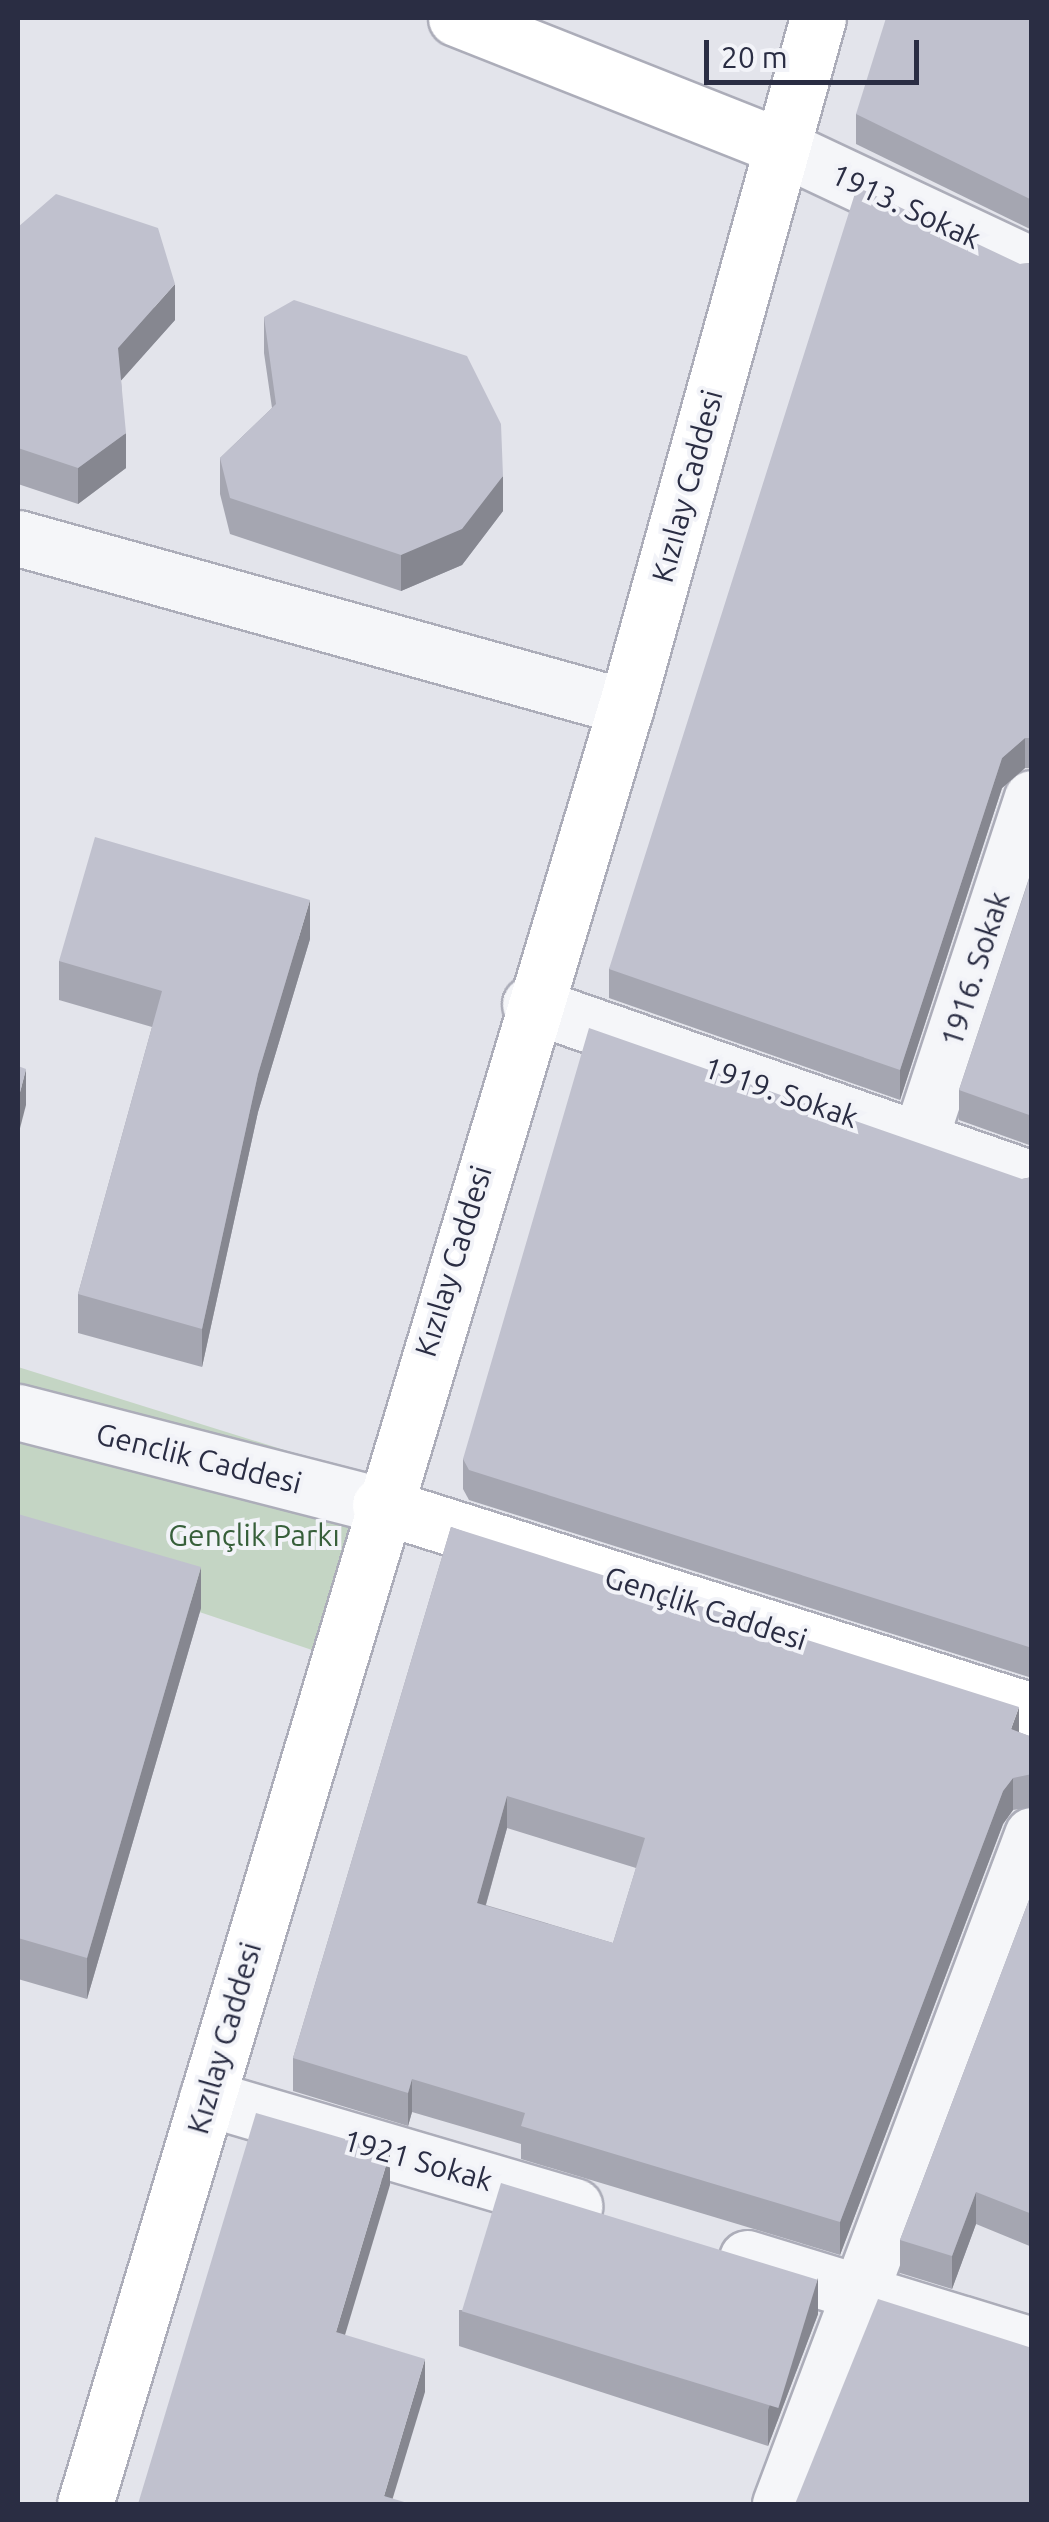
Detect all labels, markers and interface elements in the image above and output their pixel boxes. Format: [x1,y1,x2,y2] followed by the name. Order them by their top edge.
[709,20,924,82] scale bar
[721,40,788,74] text: 20 m
[825,156,987,256] street label: 1913. Sokak
[644,386,730,586] street label: Kızılay Caddesi
[933,887,1017,1051] street label: 1916. Sokak
[699,1049,863,1135] street label: 1919. Sokak
[407,1161,499,1361] street label: Kızılay Caddesi
[93,1415,305,1501] street label: Genclik Caddesi
[168,1517,340,1553] park label: Gençlik Parkı
[600,1558,812,1658] street label: Gençlik Caddesi
[179,1938,269,2138] street label: Kızılay Caddesi
[339,2122,497,2198] street label: 1921 Sokak

